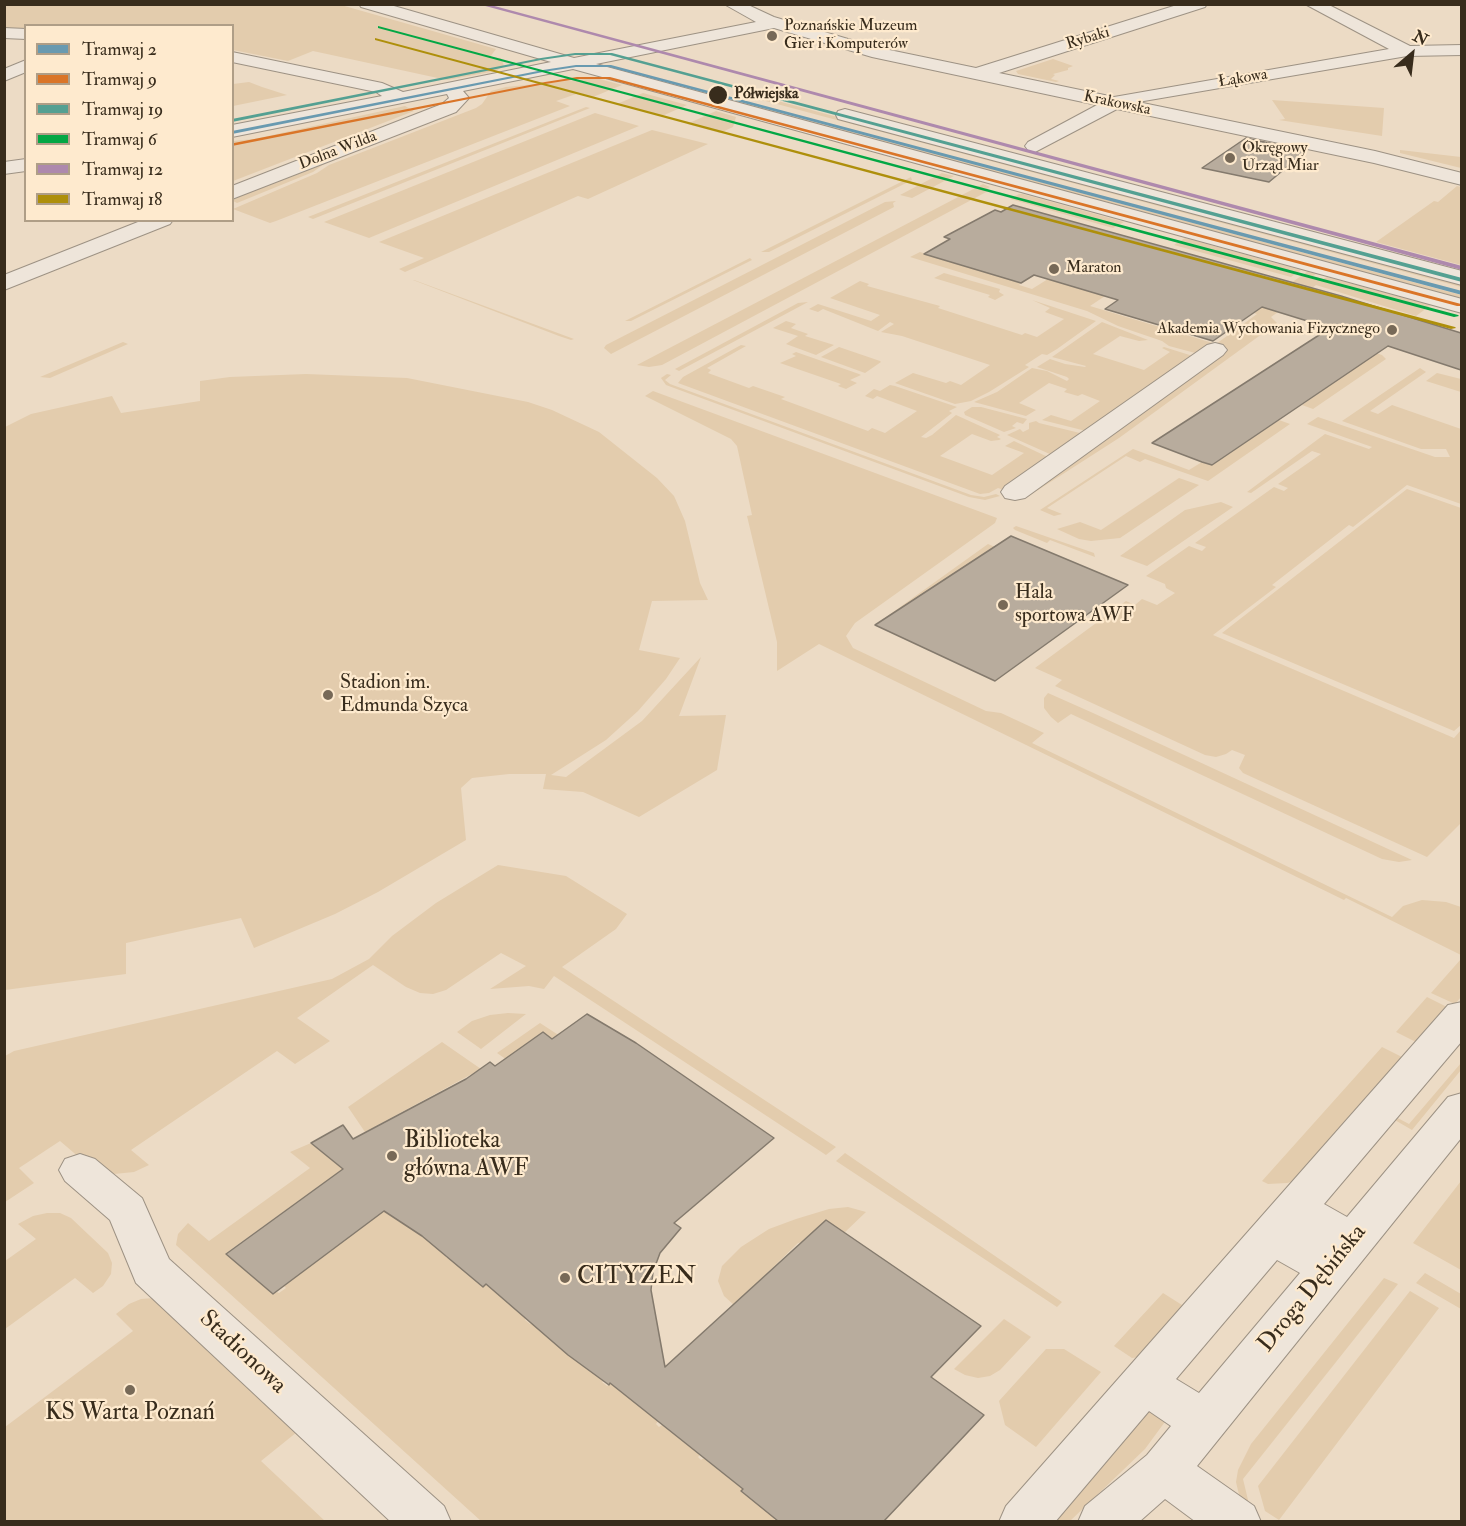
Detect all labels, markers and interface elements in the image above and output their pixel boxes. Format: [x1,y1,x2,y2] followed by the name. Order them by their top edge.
[784,17,917,55] place label: Poznańskie Muzeum Gier i Komputerów
[1064,23,1112,55] street label: Rybaki
[24,24,234,222] legend
[1382,24,1442,84] north arrow
[1409,26,1431,50] text: N
[765,29,779,43] marker: Poznańskie Muzeum Gier i Komputerów
[82,38,157,61] text: Tramwaj 2
[1217,66,1269,92] street label: Łąkowa
[82,68,157,91] text: Tramwaj 9
[707,84,729,106] marker: Półwiejska
[734,85,799,105] place label: Półwiejska
[1082,88,1152,120] street label: Krakowska
[82,98,163,121] text: Tramwaj 19
[296,127,380,175] street label: Dolna Wilda
[82,128,157,151] text: Tramwaj 6
[1242,139,1319,177] place label: Okręgowy Urząd Miar
[1223,151,1237,165] marker: Okręgowy Urząd Miar
[82,158,163,181] text: Tramwaj 12
[82,188,163,211] text: Tramwaj 18
[1066,259,1122,279] place label: Maraton
[1047,262,1061,276] marker: Maraton
[1157,320,1380,340] place label: Akademia Wychowania Fizycznego
[1385,323,1399,337] marker: Akademia Wychowania Fizycznego
[1015,582,1134,629] place label: Hala sportowa AWF
[996,598,1010,612] marker: Hala sportowa AWF
[340,672,468,719] place label: Stadion im. Edmunda Szyca
[321,688,335,702] marker: Stadion im. Edmunda Szyca
[404,1128,529,1184] place label: Biblioteka główna AWF
[385,1149,399,1163] marker: Biblioteka główna AWF
[1253,1219,1373,1359] street label: Droga Dębińska
[577,1264,696,1292] place label: CITYZEN
[558,1271,572,1285] marker: CITYZEN
[192,1305,292,1401] street label: Stadionowa
[123,1383,137,1397] marker: KS Warta Poznań
[45,1400,215,1428] place label: KS Warta Poznań

